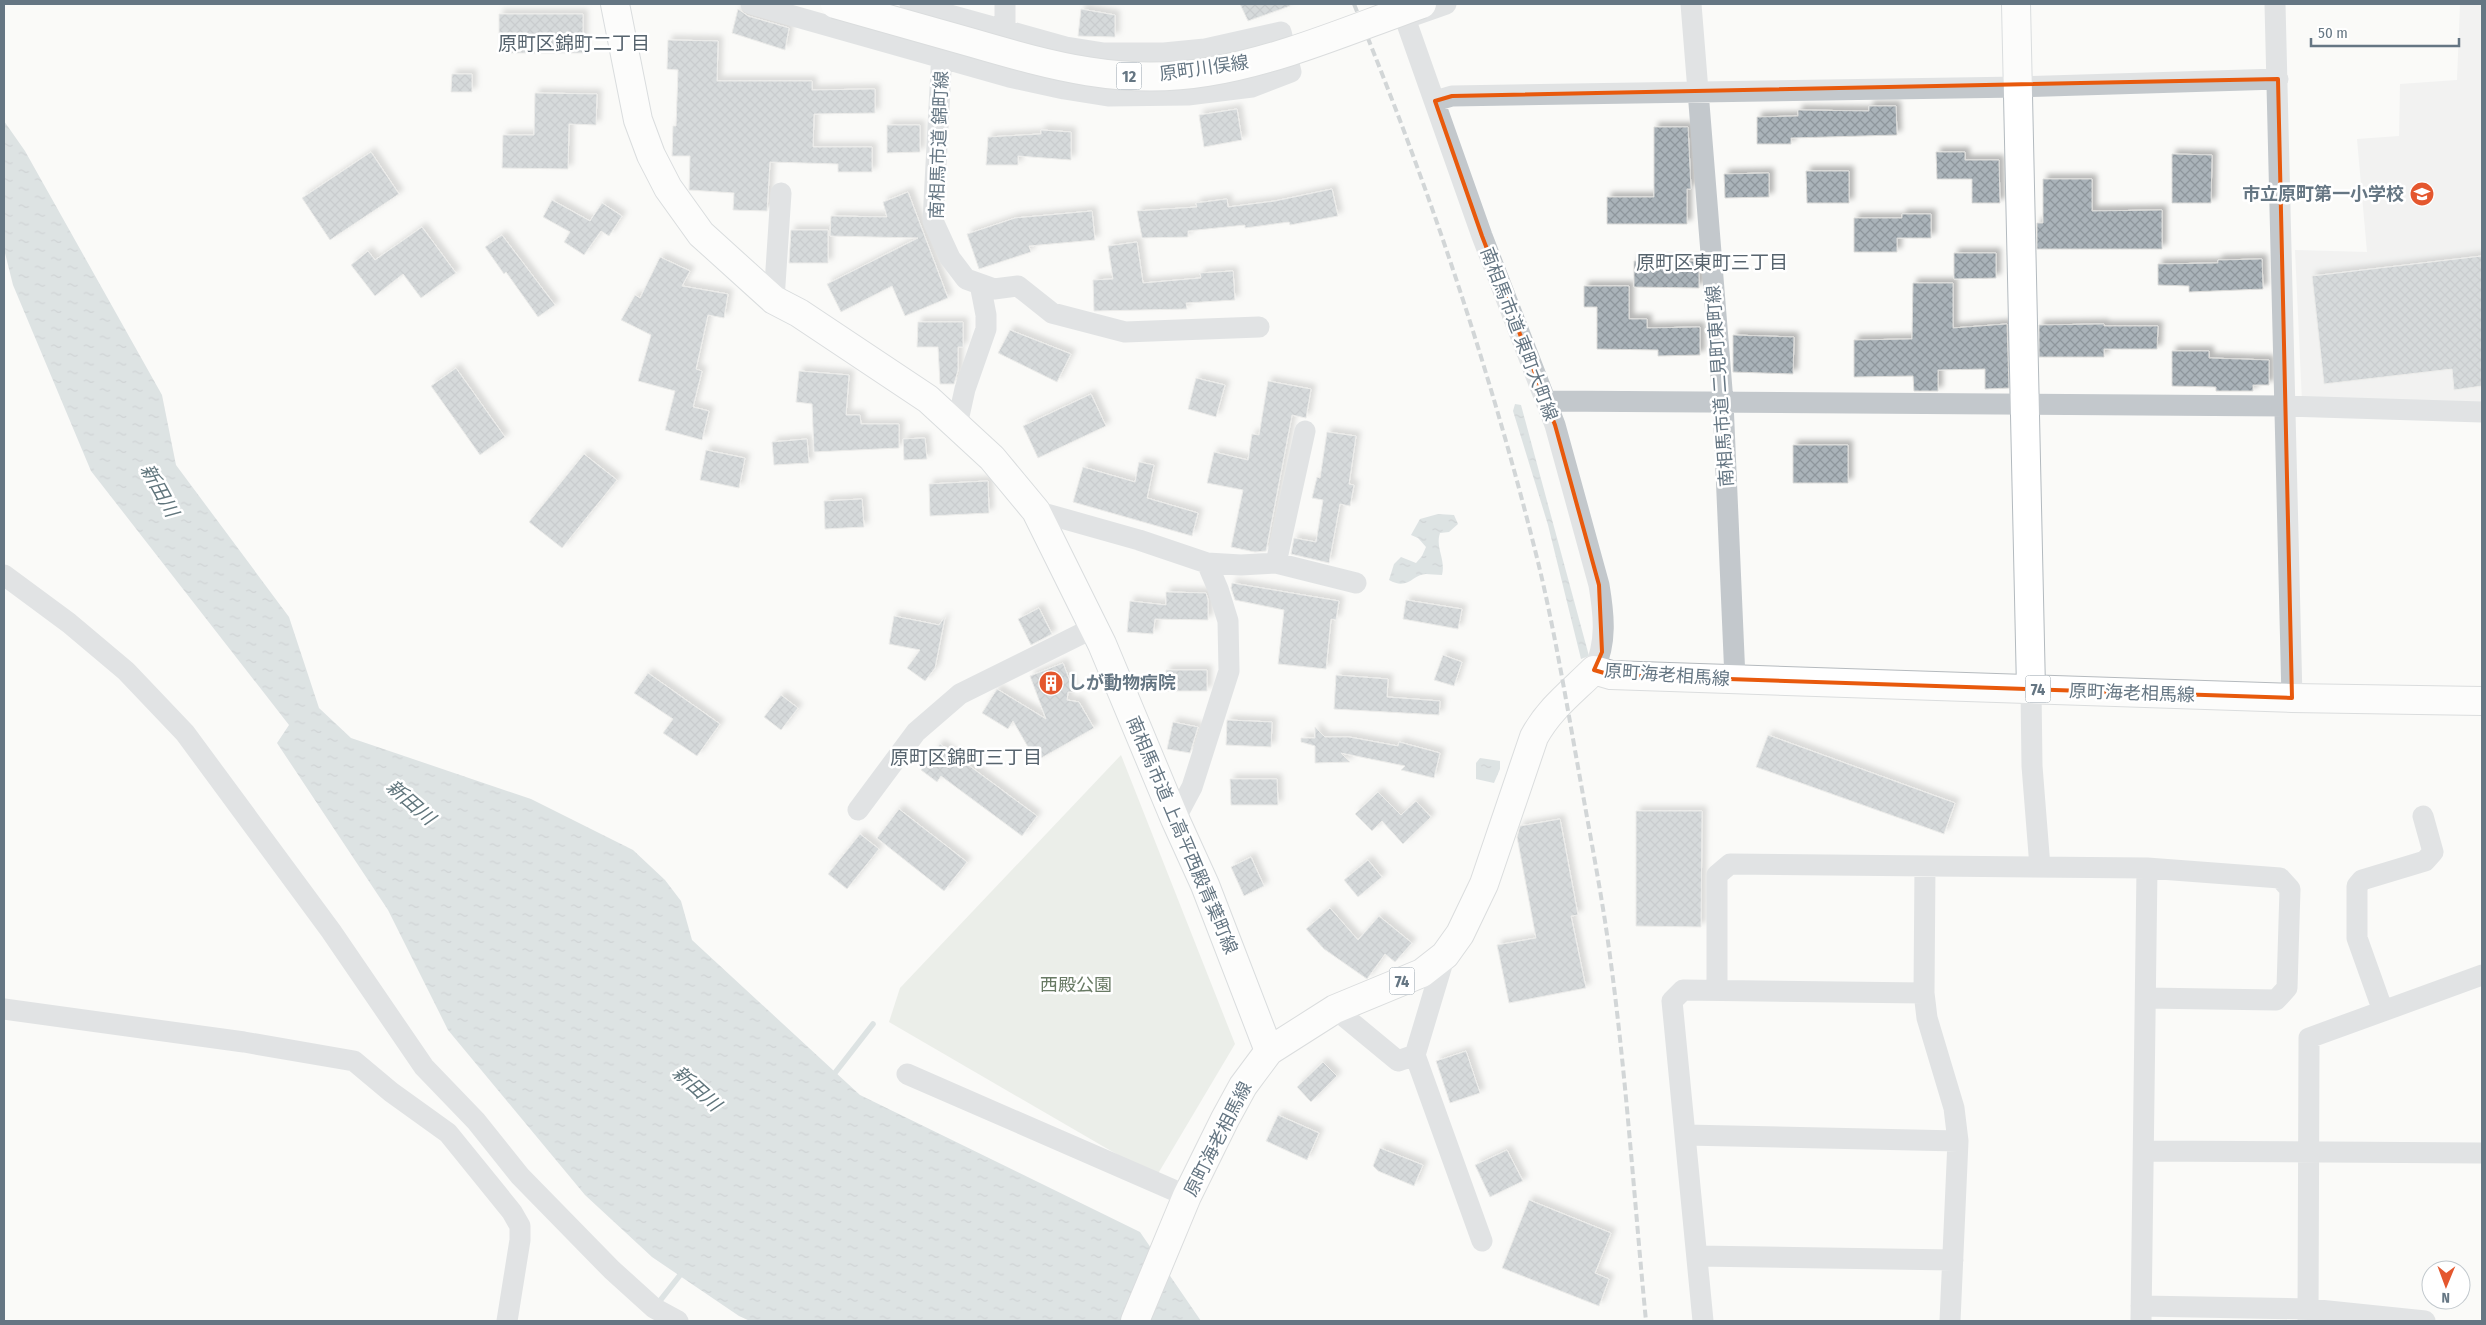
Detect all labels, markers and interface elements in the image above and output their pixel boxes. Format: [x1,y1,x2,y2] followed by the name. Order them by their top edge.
[2311,15,2458,47] scale bar
[2318,24,2348,42] text: 50 m
[498,32,650,55] district label: 原町区錦町二丁目
[1158,51,1250,85] street label: 原町川俣線
[1116,62,1142,90] road number: 12
[925,71,953,219] street label: 南相馬市道 錦町線
[2409,181,2435,207] school or university icon: 市立原町第一小学校
[2242,183,2404,205] place label: 市立原町第一小学校
[1476,244,1562,424] street label: 南相馬市道 東町大町線
[1636,251,1788,274] district label: 原町区東町三丁目
[1702,284,1738,488] street label: 南相馬市道 二見町東町線
[136,460,184,522] water label: 新田川
[1603,660,1731,690] street label: 原町海老相馬線
[1038,670,1064,696] building icon: しが動物病院
[1068,672,1176,694] place label: しが動物病院
[2026,676,2050,702] road number: 74
[2069,680,2195,706] street label: 原町海老相馬線
[1122,713,1242,957] street label: 南相馬市道 上高平西殿青葉町線
[890,746,1042,769] district label: 原町区錦町三丁目
[382,775,441,831] water label: 新田川
[1390,968,1414,994] road number: 74
[1040,974,1112,996] park label: 西殿公園
[668,1061,727,1117] water label: 新田川
[1180,1078,1256,1200] street label: 原町海老相馬線
[2421,1260,2471,1310] north arrow
[2441,1289,2450,1306] text: N

